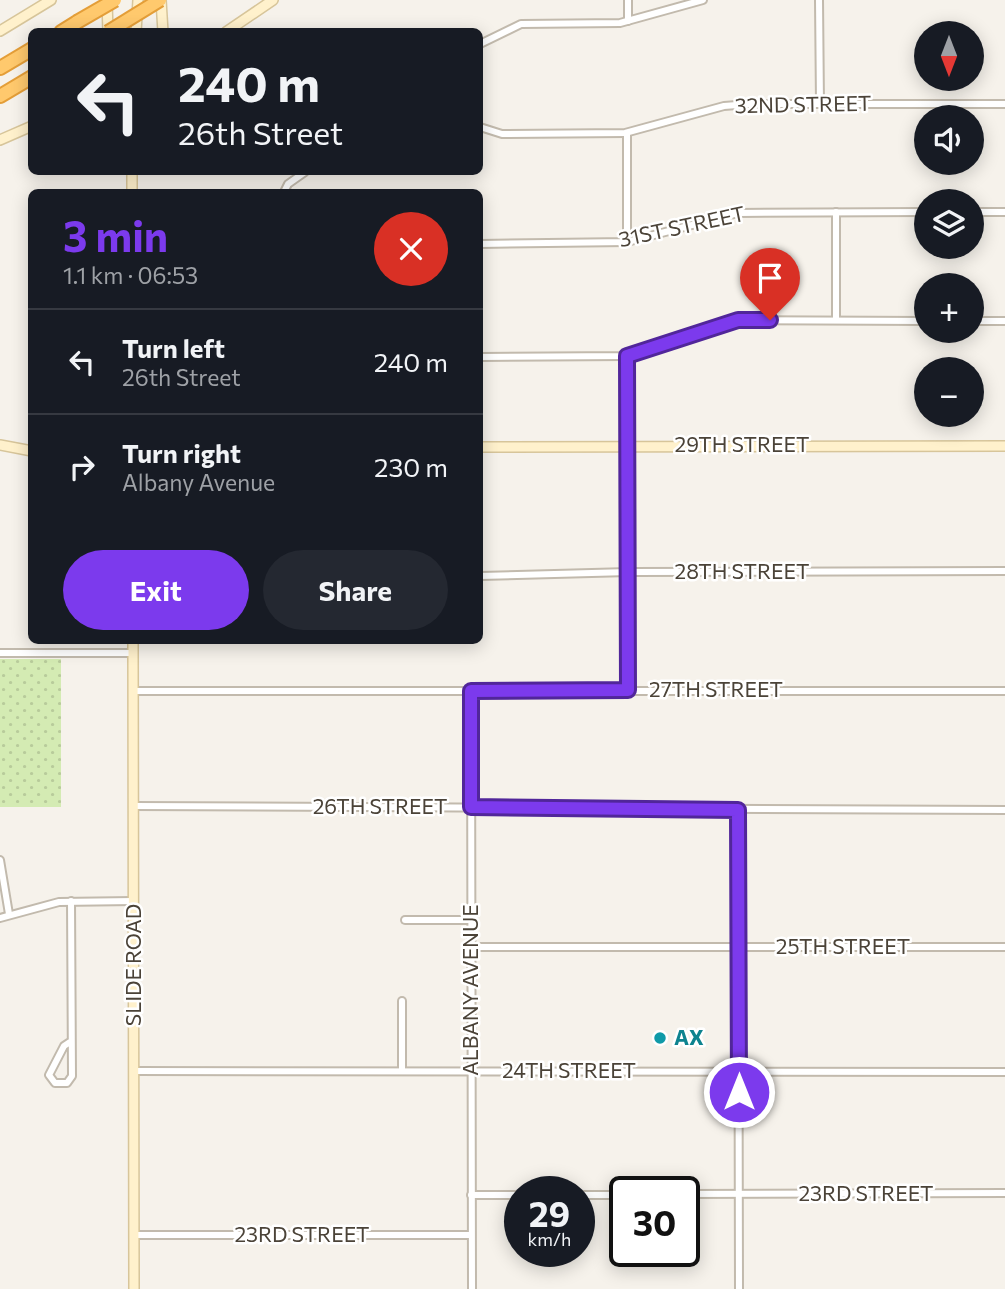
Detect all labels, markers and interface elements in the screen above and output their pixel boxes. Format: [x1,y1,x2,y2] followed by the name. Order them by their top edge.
[914,21,984,91] north arrow
[914,21,984,427] map controls
[178,52,320,112] text: 240 m
[63,56,154,147] icon: left
[734,90,872,117] street label: 32ND STREET
[914,105,984,175] button: sound
[178,112,343,152] text: 26th Street
[914,189,984,259] button: layers
[616,200,747,251] street label: 31ST STREET
[63,209,168,261] text: 3 min
[374,212,448,286] button: close
[740,248,800,320] pin
[751,259,789,297] icon: arrive
[63,261,198,289] text: 1.1 km · 06:53
[914,273,984,343] button: +
[122,332,225,363] text: Turn left
[63,343,101,381] icon: left
[374,346,448,377] text: 240 m
[914,357,984,427] button: −
[122,363,241,391] text: 26th Street
[675,431,809,456] street label: 29TH STREET
[122,437,241,468] text: Turn right
[63,448,101,486] icon: right
[374,451,448,482] text: 230 m
[122,468,275,496] text: Albany Avenue
[63,550,249,630] button: Exit
[263,550,448,630] button: Share
[675,558,809,583] street label: 28TH STREET
[649,676,783,701] street label: 27TH STREET
[313,793,447,818] street label: 26TH STREET
[120,904,145,1026] street label: SLIDE ROAD
[457,904,482,1076] street label: ALBANY AVENUE
[776,933,910,958] street label: 25TH STREET
[674,1024,704,1049] place label: AX
[652,1030,668,1046] marker: AX
[702,1055,776,1129] position arrow
[502,1057,636,1082] street label: 24TH STREET
[609,1176,700,1267] speed limit sign: 30
[798,1180,934,1205] street label: 23RD STREET
[529,1191,570,1234] text: 29
[234,1221,370,1246] street label: 23RD STREET
[528,1228,571,1250] text: km/h

